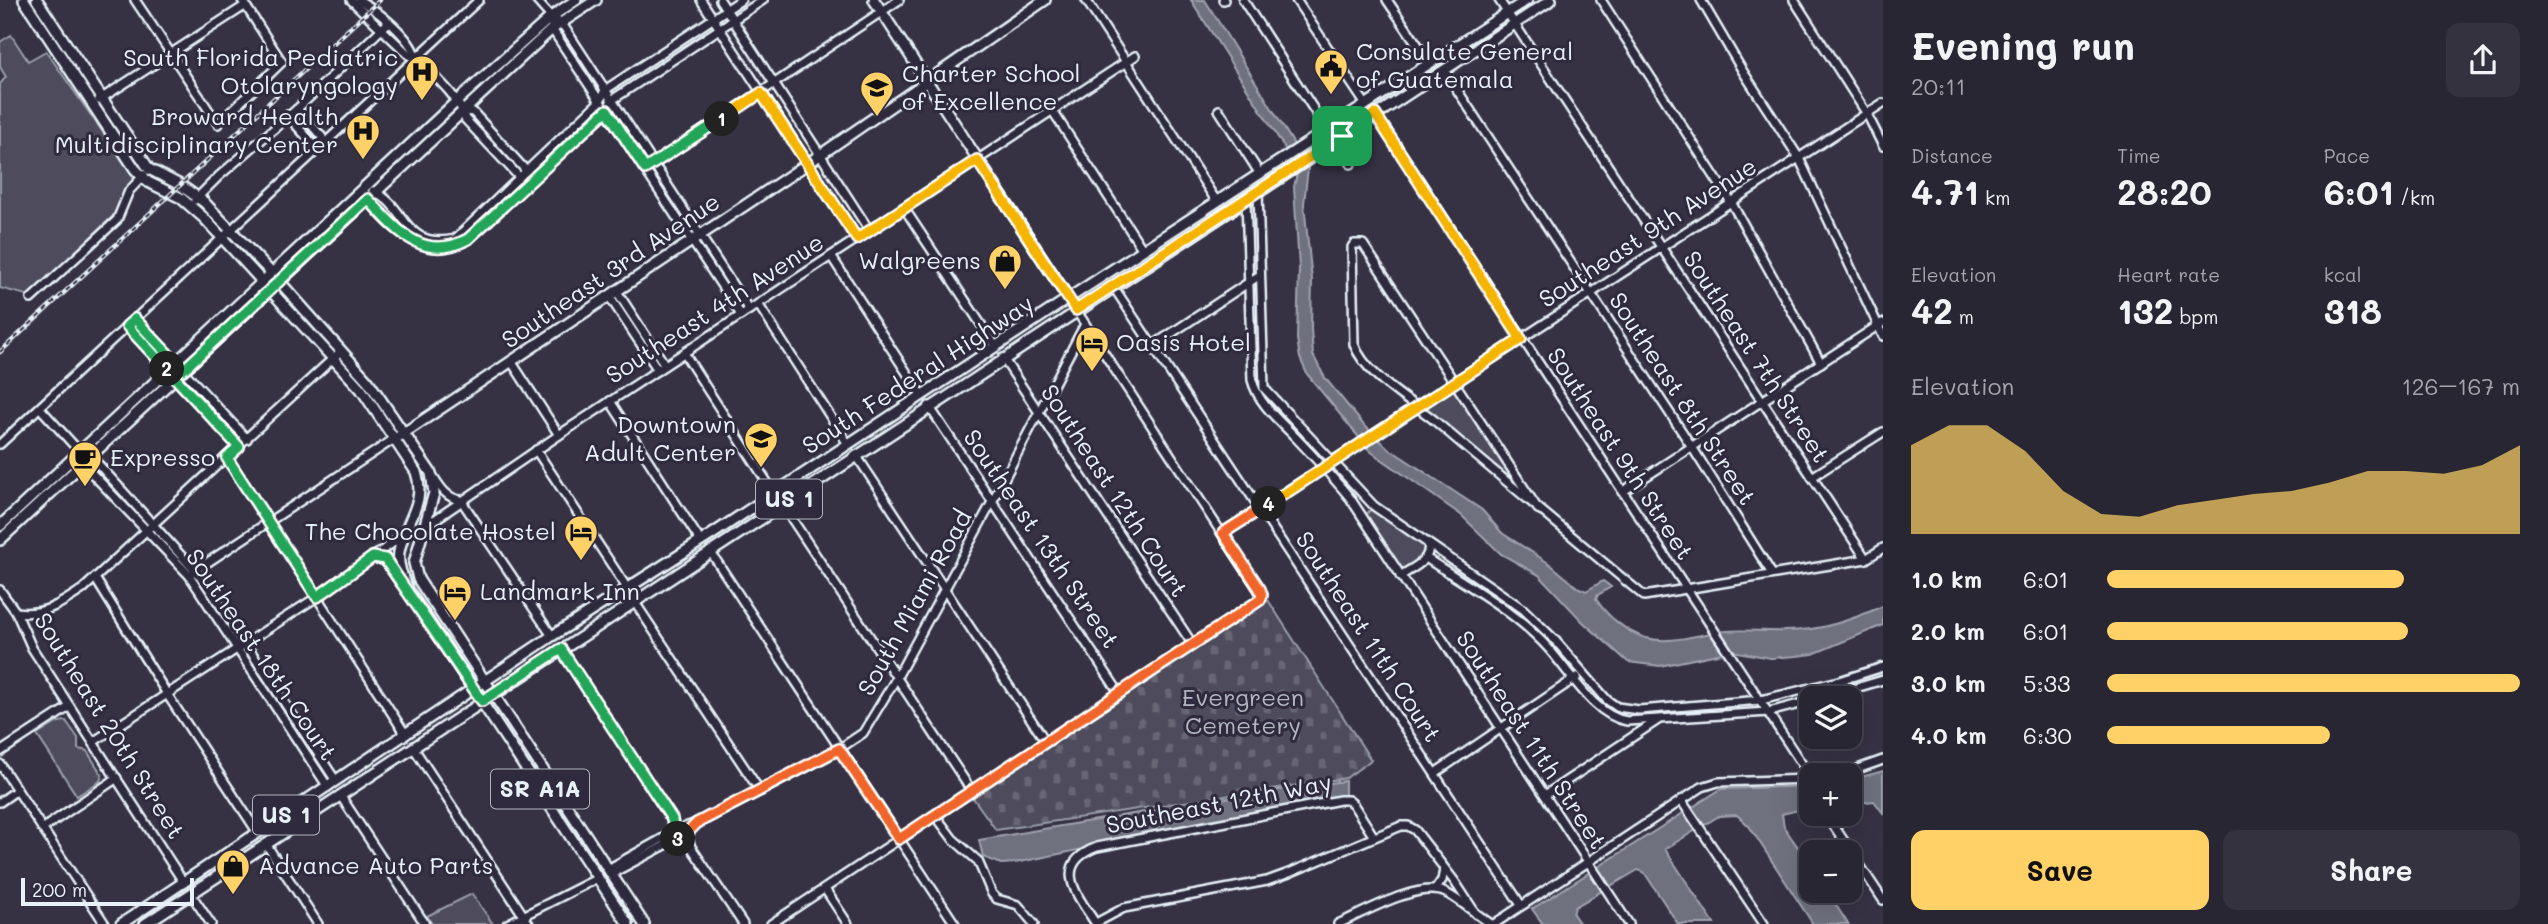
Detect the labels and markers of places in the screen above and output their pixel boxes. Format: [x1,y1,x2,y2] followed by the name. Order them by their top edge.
[1356,35,1573,94] place label: Consulate General of Guatemala
[123,41,398,100] place label: South Florida Pediatric Otolaryngology
[1312,47,1350,96] public building icon: Consulate General of Guatemala
[403,53,441,102] hospital icon: South Florida Pediatric Otolaryngology
[902,57,1080,116] place label: Charter School of Excellence
[858,69,896,118] school or university icon: Charter School of Excellence
[55,100,338,159] place label: Broward Health Multidisciplinary Center
[704,102,740,136] pin: 1
[1312,106,1372,166] pin
[344,112,382,161] hospital icon: Broward Health Multidisciplinary Center
[986,242,1024,291] shop icon: Walgreens
[858,244,981,275] place label: Walgreens
[1073,324,1111,373] hotel icon: Oasis Hotel
[1116,326,1251,357] place label: Oasis Hotel
[150,352,184,386] pin: 2
[584,408,736,467] place label: Downtown Adult Center
[742,420,780,469] school or university icon: Downtown Adult Center
[66,439,104,488] cafe icon: Expresso
[110,441,215,472] place label: Expresso
[1252,486,1286,522] pin: 4
[562,513,600,562] hotel icon: The Chocolate Hostel
[305,515,556,546] place label: The Chocolate Hostel
[436,573,474,622] hotel icon: Landmark Inn
[480,575,640,606] place label: Landmark Inn
[660,822,696,856] pin: 3
[214,847,252,896] shop icon: Advance Auto Parts
[258,849,494,880] place label: Advance Auto Parts

